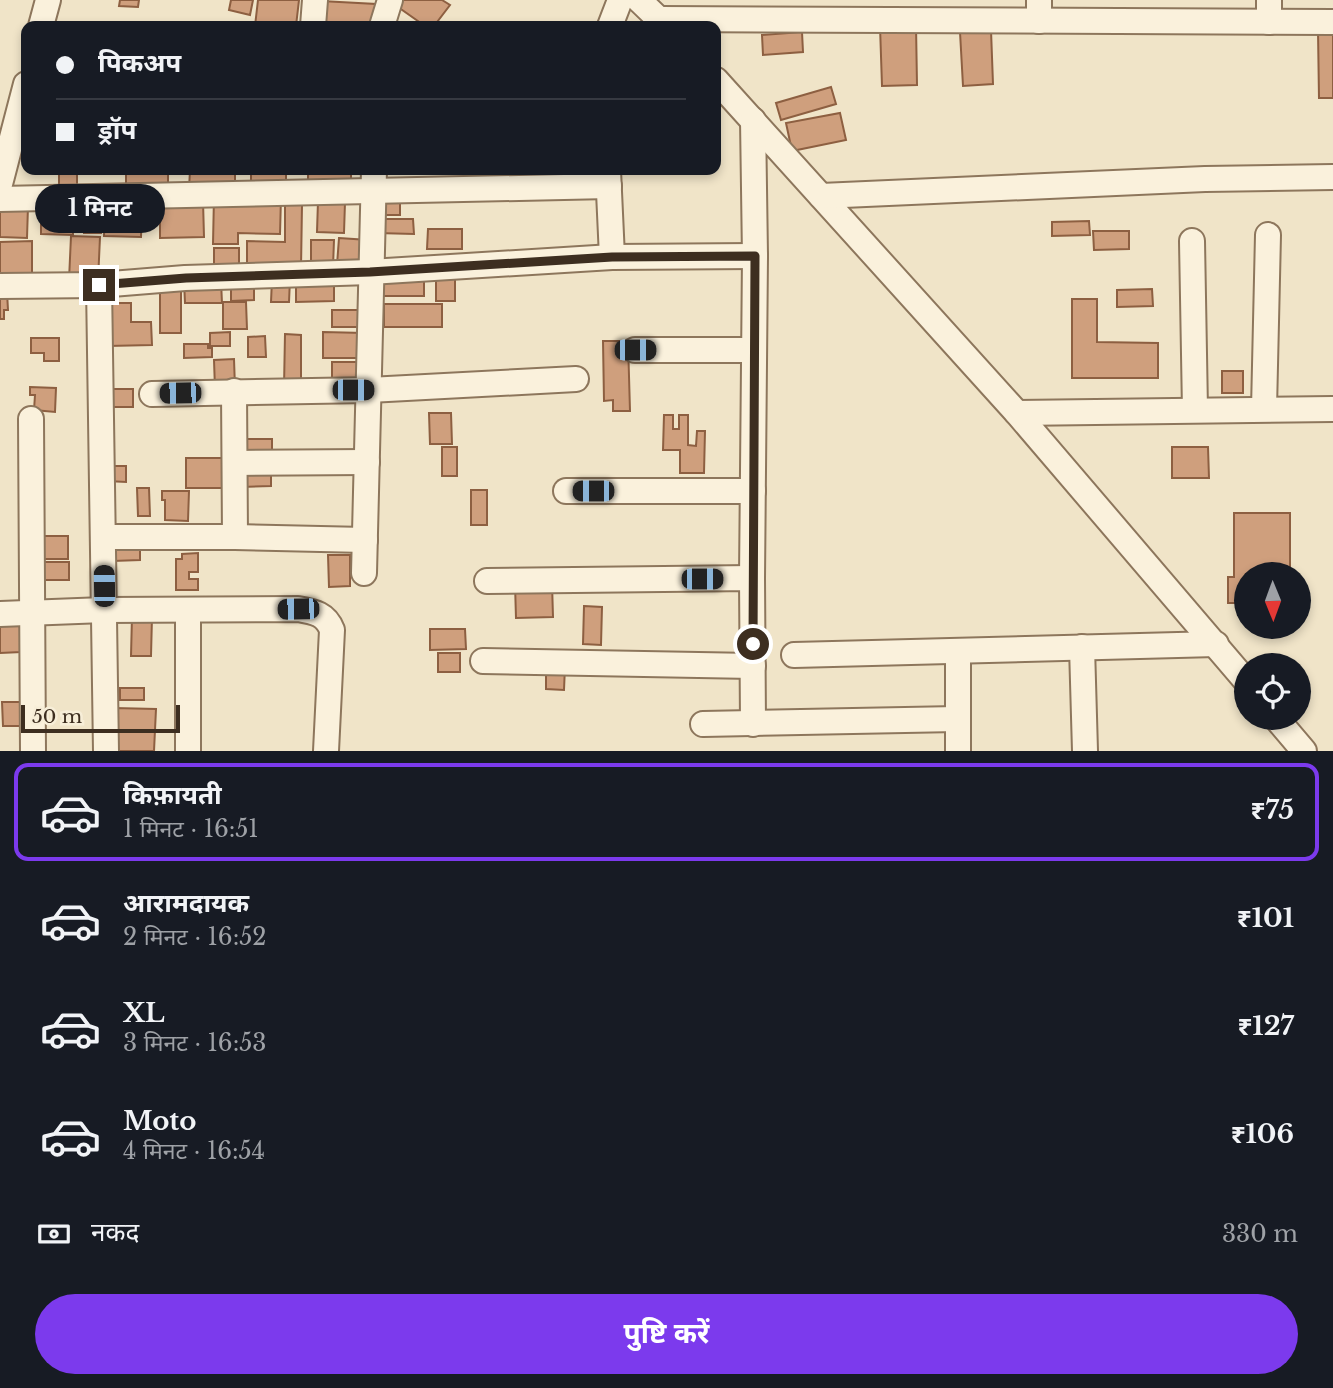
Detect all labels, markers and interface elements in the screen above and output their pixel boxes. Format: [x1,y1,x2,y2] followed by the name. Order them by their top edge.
[98,47,181,79] text: पिकअप
[98,114,136,146] text: ड्रॉप
[34,184,164,232] callout: 1 मिनट
[68,194,132,222] text: 1 मिनट
[83,269,115,301] route end
[615,340,657,361] car
[333,380,375,401] car
[159,382,202,404] car
[573,481,615,502] car
[1234,562,1311,639] north arrow
[1234,562,1311,730] map controls
[94,565,115,607] car
[682,569,724,590] car
[277,598,320,620] car
[737,628,769,660] route start
[1234,653,1311,730] button: locate
[21,702,180,734] scale bar
[32,705,82,728] text: 50 m
[123,779,222,811] text: किफ़ायती
[39,781,102,844] icon: car
[1251,794,1294,826] text: ₹75
[123,815,259,843] text: 1 मिनट · 16:51
[123,887,249,919] text: आरामदायक
[39,889,102,952] icon: car
[1237,902,1294,934] text: ₹101
[123,923,266,951] text: 2 मिनट · 16:52
[39,997,102,1060] icon: car
[123,997,165,1029] text: XL
[1237,1010,1294,1042] text: ₹127
[123,1029,266,1057] text: 3 मिनट · 16:53
[39,1105,102,1168] icon: car
[123,1105,196,1137] text: Moto
[1231,1118,1294,1150] text: ₹106
[123,1137,265,1165] text: 4 मिनट · 16:54
[35,1215,73,1253] icon: cash
[91,1216,139,1248] text: नकद
[1222,1220,1298,1248] text: 330 m
[35,1294,1298,1374] button: पुष्टि करें

